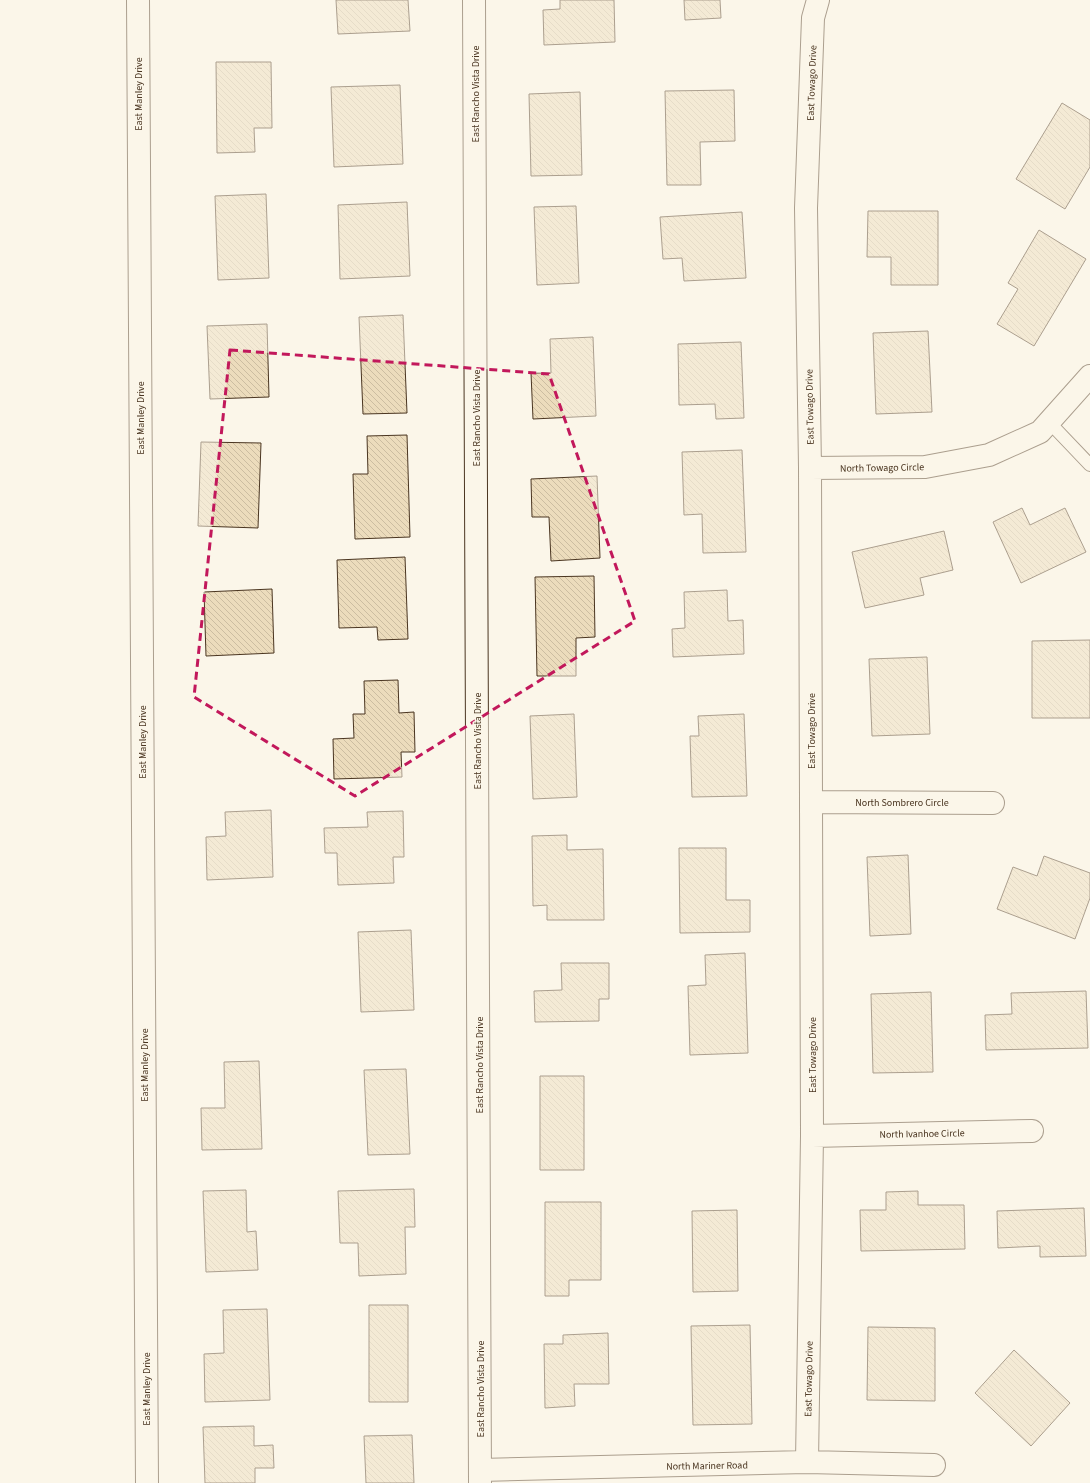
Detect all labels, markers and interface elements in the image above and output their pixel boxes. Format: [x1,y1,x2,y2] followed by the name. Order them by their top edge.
[804,45,820,121] street label: East Towago Drive
[469,46,483,142] street label: East Rancho Vista Drive
[132,57,146,131] street label: East Manley Drive
[802,369,818,445] street label: East Towago Drive
[470,370,484,466] street label: East Rancho Vista Drive
[134,381,148,455] street label: East Manley Drive
[840,460,924,476] street label: North Towago Circle
[471,693,485,789] street label: East Rancho Vista Drive
[805,693,819,769] street label: East Towago Drive
[136,705,150,779] street label: East Manley Drive
[855,796,949,810] street label: North Sombrero Circle
[473,1017,487,1113] street label: East Rancho Vista Drive
[806,1017,820,1093] street label: East Towago Drive
[138,1028,152,1102] street label: East Manley Drive
[879,1126,965,1142] street label: North Ivanhoe Circle
[474,1341,488,1437] street label: East Rancho Vista Drive
[801,1341,817,1417] street label: East Towago Drive
[140,1352,154,1426] street label: East Manley Drive
[666,1458,748,1474] street label: North Mariner Road

